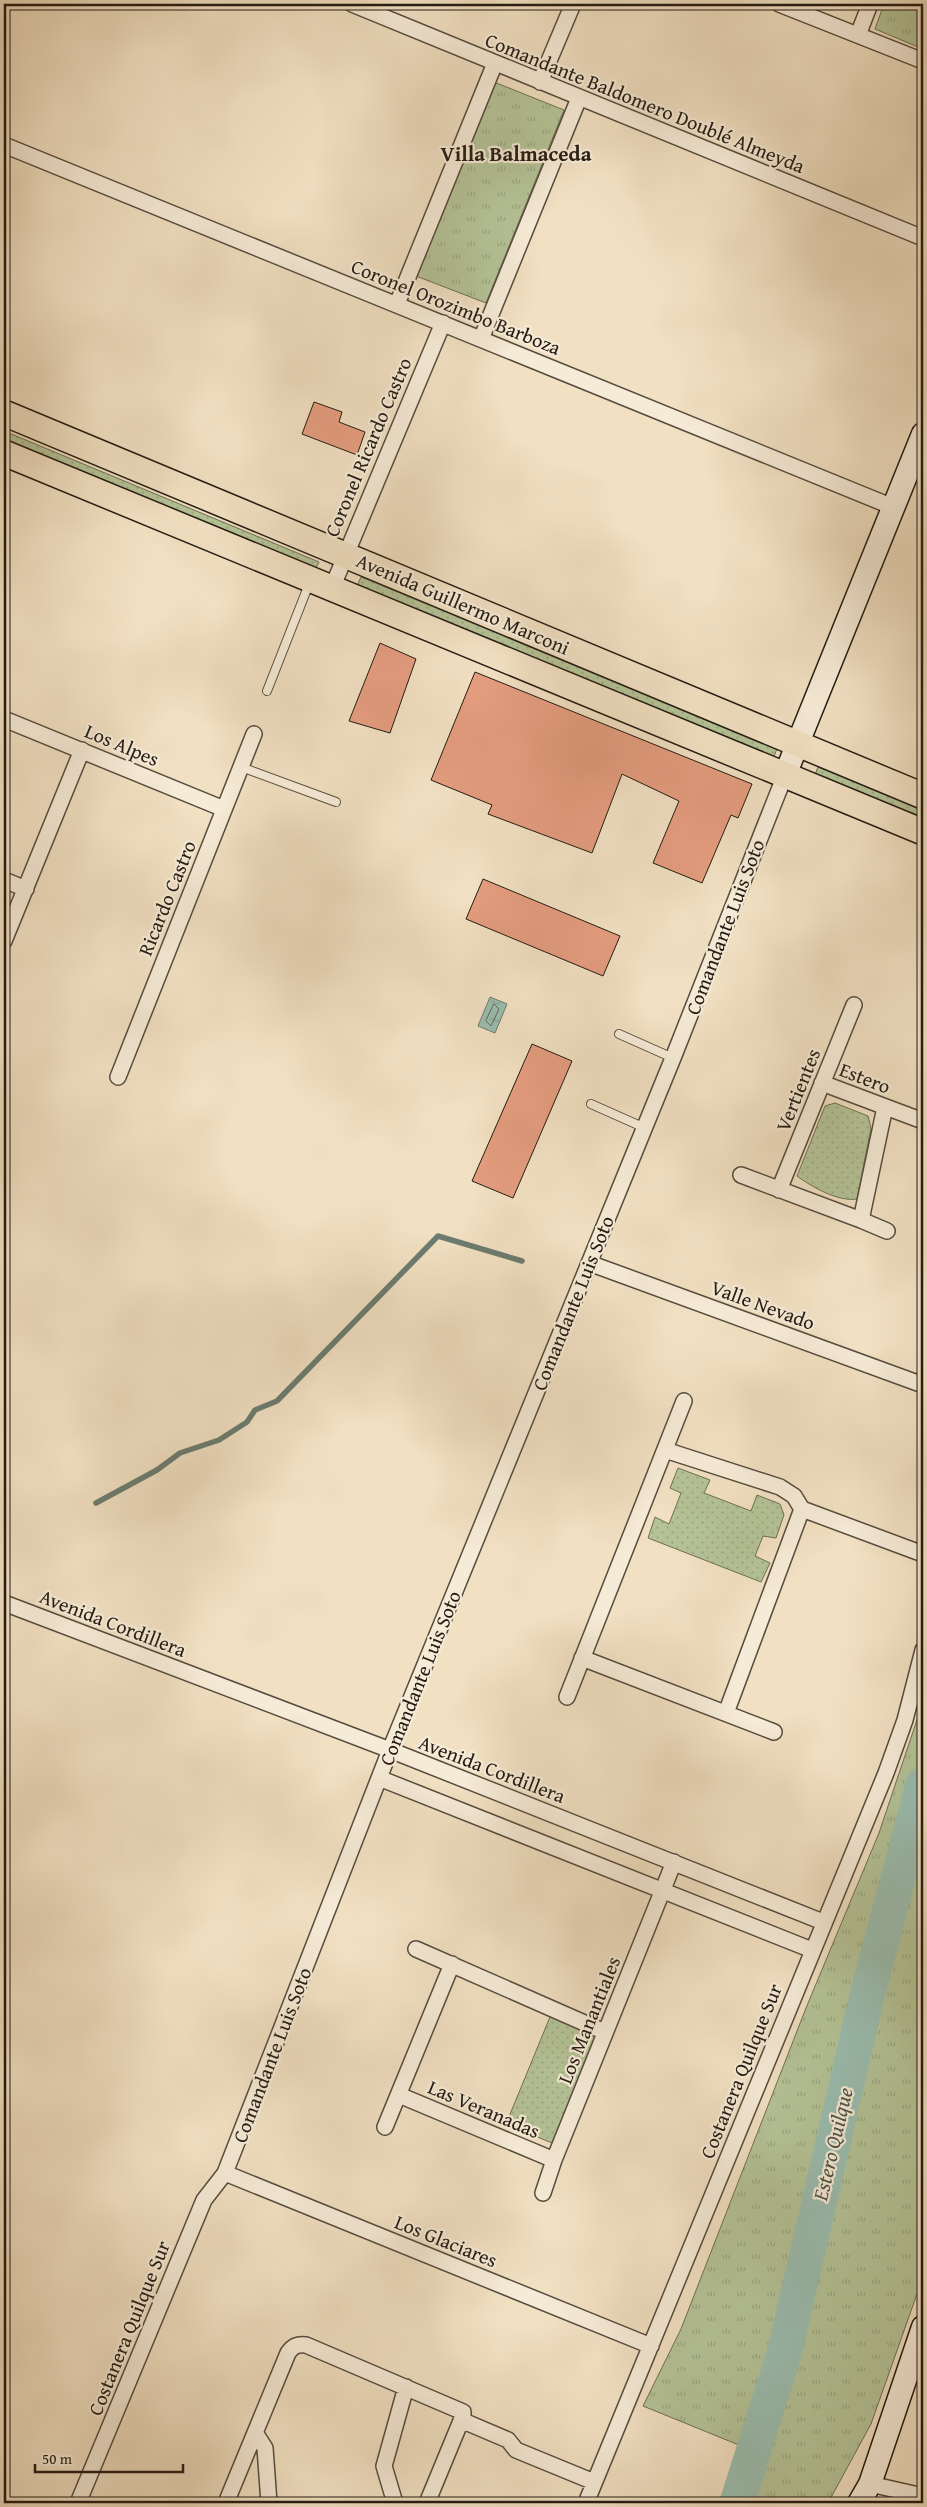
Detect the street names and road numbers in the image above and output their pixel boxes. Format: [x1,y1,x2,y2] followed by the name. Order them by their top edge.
[481,25,810,180] street label: Comandante Baldomero Doublé Almeyda
[347,251,566,362] street label: Coronel Orozimbo Barboza
[317,353,418,541] street label: Coronel Ricardo Castro
[352,545,575,662] street label: Avenida Guillermo Marconi
[81,716,164,773] street label: Los Alpes
[678,835,771,1019] street label: Comandante Luis Soto
[130,836,203,960] street label: Ricardo Castro
[768,1044,827,1136] street label: Vertientes
[835,1055,895,1101] street label: Estero
[524,1211,621,1395] street label: Comandante Luis Soto
[707,1272,819,1337] street label: Valle Nevado
[36,1581,191,1664] street label: Avenida Cordillera
[371,1586,468,1770] street label: Comandante Luis Soto
[415,1727,570,1810] street label: Avenida Cordillera
[550,1952,627,2088] street label: Los Manantiales
[225,1963,318,2147] street label: Comandante Luis Soto
[692,1979,789,2163] street label: Costanera Quilque Sur
[424,2072,545,2145] street label: Las Veranadas
[391,2207,502,2274] street label: Los Glaciares
[80,2236,177,2420] street label: Costanera Quilque Sur

